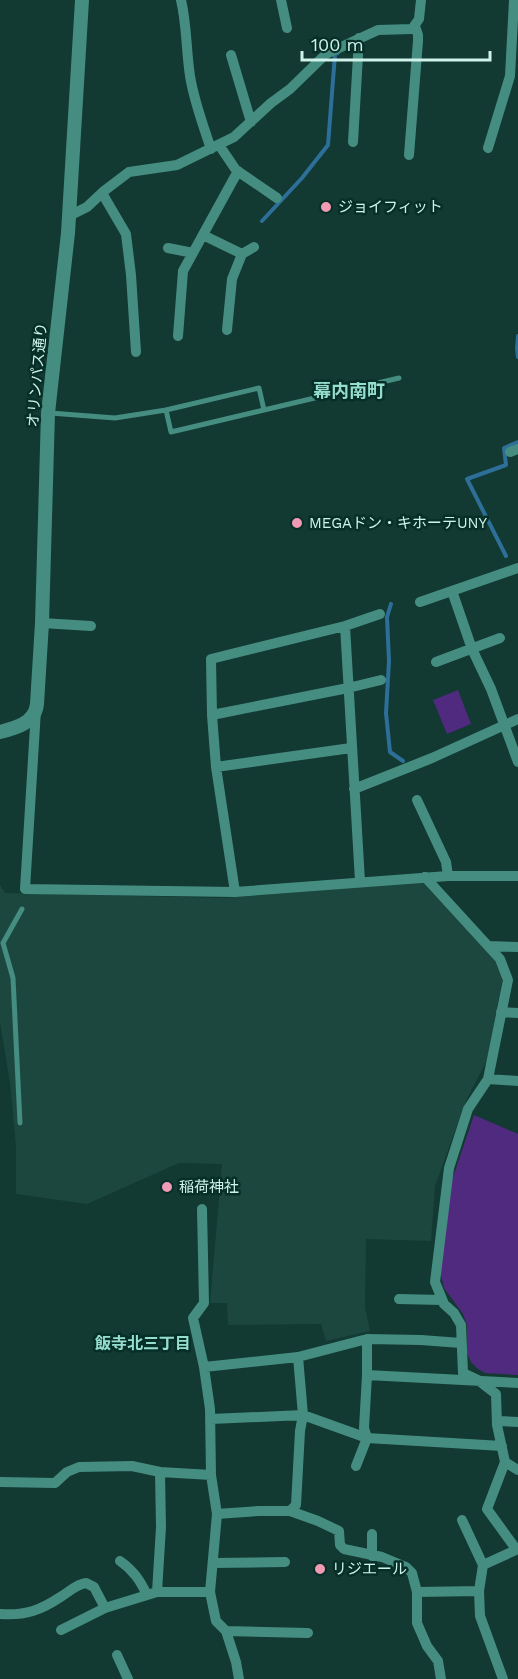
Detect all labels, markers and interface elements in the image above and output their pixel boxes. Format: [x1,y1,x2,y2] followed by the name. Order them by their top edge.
[302,24,490,62] scale bar
[311,34,364,55] text: 100 m
[338,198,443,216] place label: ジョイフィット
[319,200,333,214] marker: ジョイフィット
[23,322,51,428] street label: オリンパス通り
[313,380,385,401] district label: 幕内南町
[309,514,488,532] place label: MEGAドン・キホーテUNY
[290,516,304,530] marker: MEGAドン・キホーテUNY
[179,1178,239,1196] place label: 稲荷神社
[160,1180,174,1194] marker: 稲荷神社
[94,1334,191,1353] district label: 飯寺北三丁目
[332,1560,407,1578] place label: リジエール
[313,1562,327,1576] marker: リジエール

